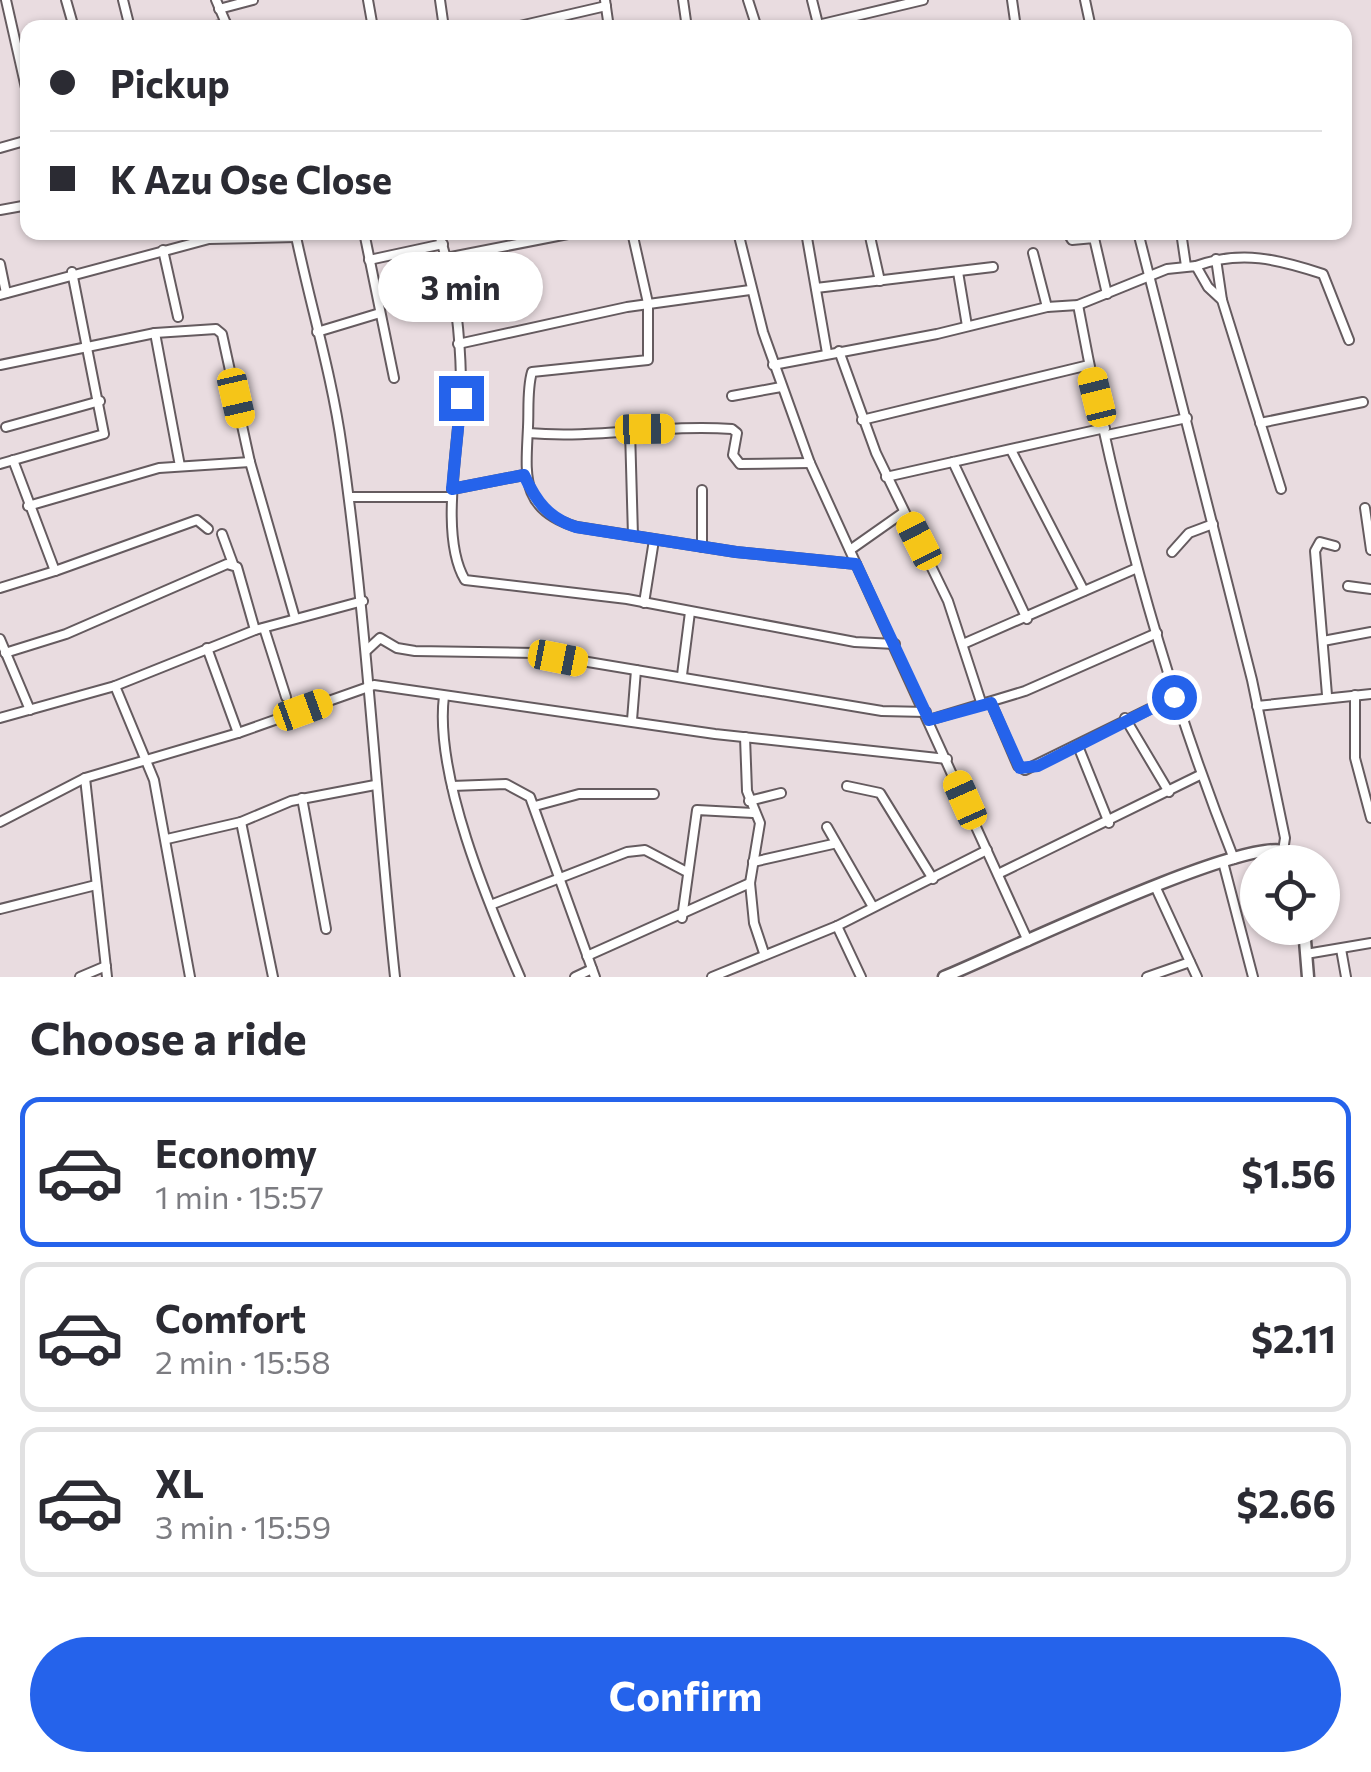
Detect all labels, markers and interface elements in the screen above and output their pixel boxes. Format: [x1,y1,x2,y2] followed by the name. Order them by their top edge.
[110,59,230,106] text: Pickup
[110,155,392,202] text: K Azu Ose Close
[378,253,544,323] callout: 3 min
[420,267,501,307] text: 3 min
[1075,364,1119,430] car
[215,365,257,431] car
[439,376,484,421] route end
[615,413,675,445] car
[892,507,946,575] car
[526,638,590,678] car
[1152,675,1197,720] route start
[270,686,336,734] car
[939,766,991,834] car
[1240,845,1340,945] map controls
[1240,845,1340,945] button: locate
[30,1009,307,1064] text: Choose a ride
[35,1127,125,1217] icon: car
[155,1129,317,1176] text: Economy
[1241,1149,1336,1196] text: $1.56
[155,1176,324,1216] text: 1 min · 15:57
[35,1292,125,1382] icon: car
[155,1294,306,1341] text: Comfort
[1251,1314,1336,1361] text: $2.11
[155,1341,331,1381] text: 2 min · 15:58
[35,1457,125,1547] icon: car
[155,1459,204,1506] text: XL
[1236,1479,1336,1526] text: $2.66
[155,1506,331,1546] text: 3 min · 15:59
[30,1637,1341,1752] button: Confirm

